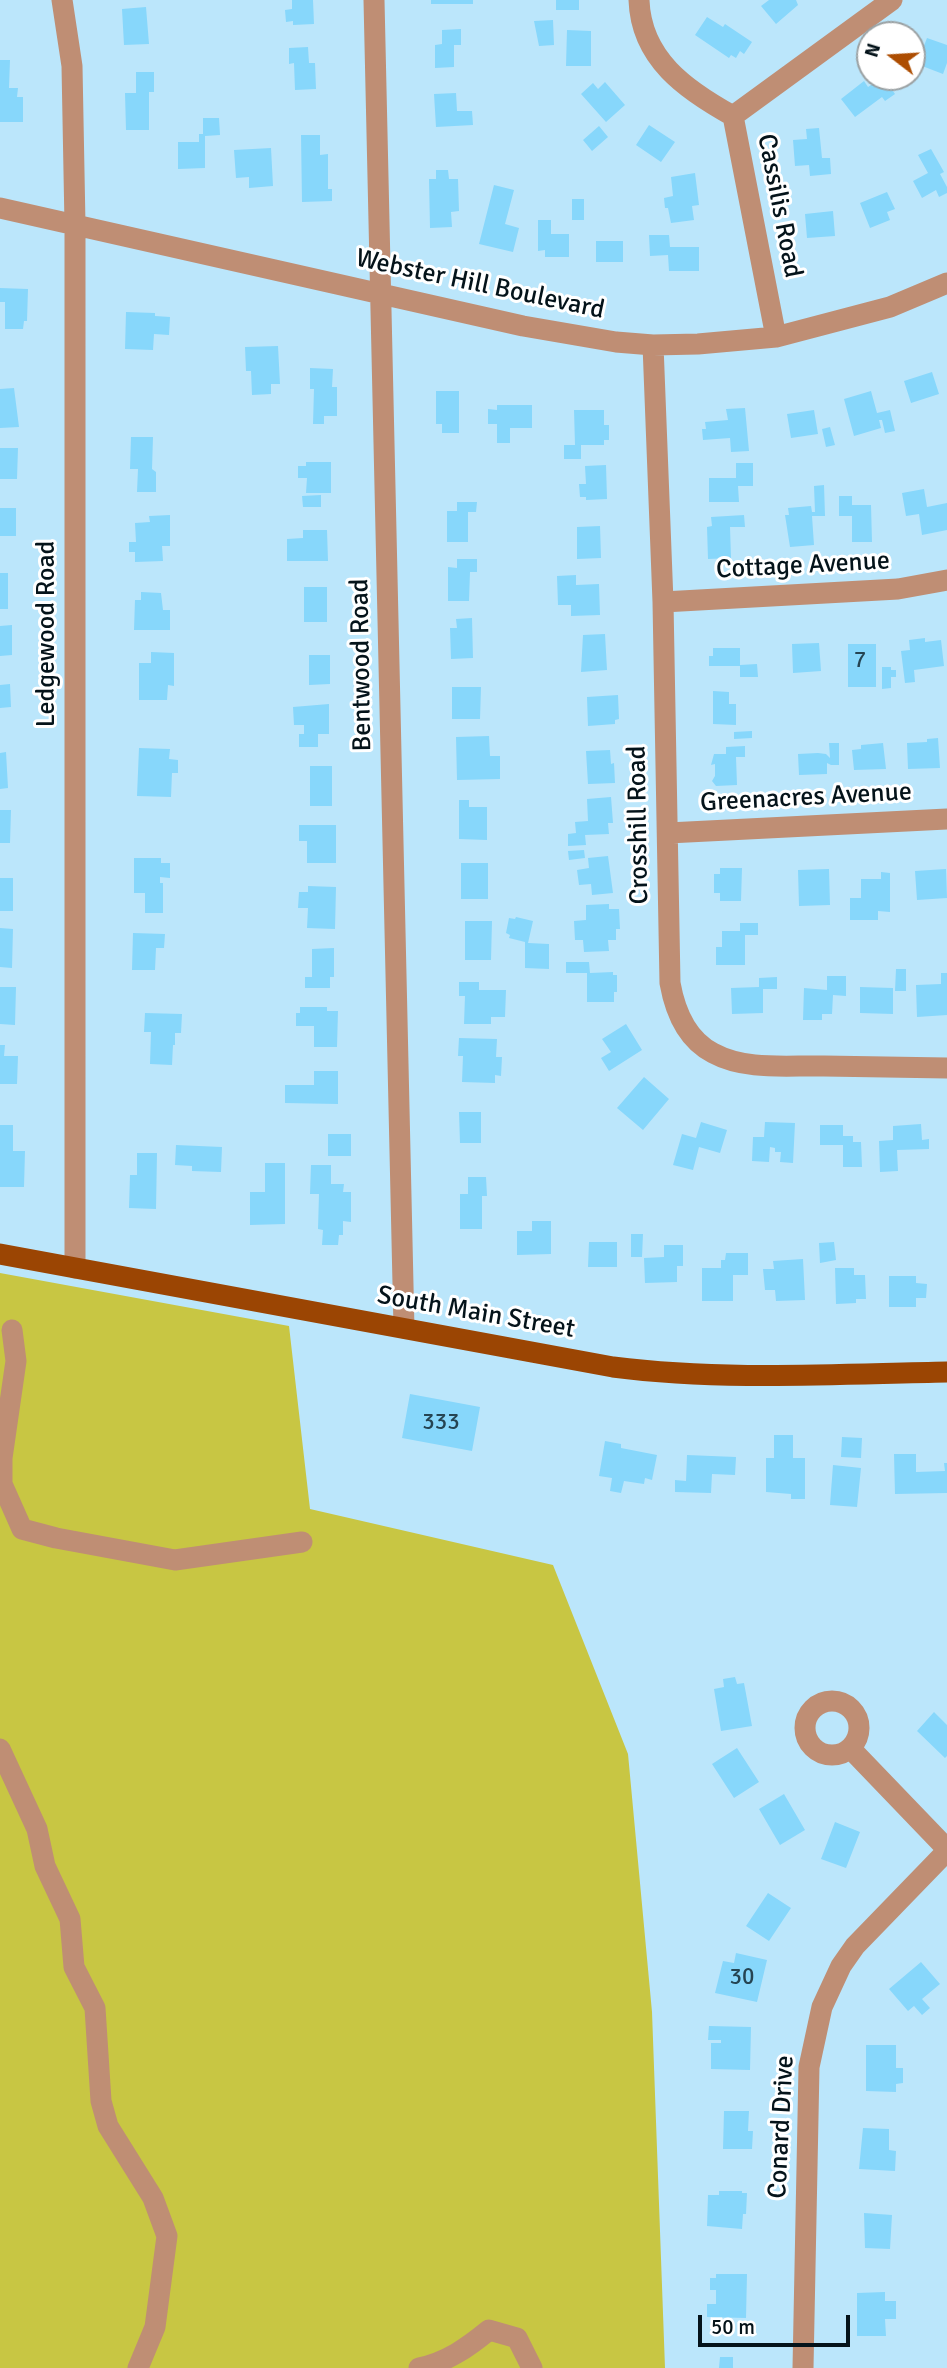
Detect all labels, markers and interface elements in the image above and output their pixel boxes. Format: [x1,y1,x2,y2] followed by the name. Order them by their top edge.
[856,21,926,91] north arrow
[859,41,886,60] text: N
[750,131,808,281] street label: Cassilis Road
[353,243,607,327] street label: Webster Hill Boulevard
[31,541,63,727] street label: Ledgewood Road
[715,546,891,586] street label: Cottage Avenue
[345,578,379,752] street label: Bentwood Road
[854,647,866,675] house number: 7
[622,745,656,905] street label: Crosshill Road
[699,777,913,819] street label: Greenacres Avenue
[375,1280,577,1346] street label: South Main Street
[422,1409,460,1437] house number: 333
[730,1964,754,1992] house number: 30
[763,2055,801,2199] street label: Conard Drive
[702,2302,854,2346] scale bar
[711,2314,755,2340] text: 50 m

